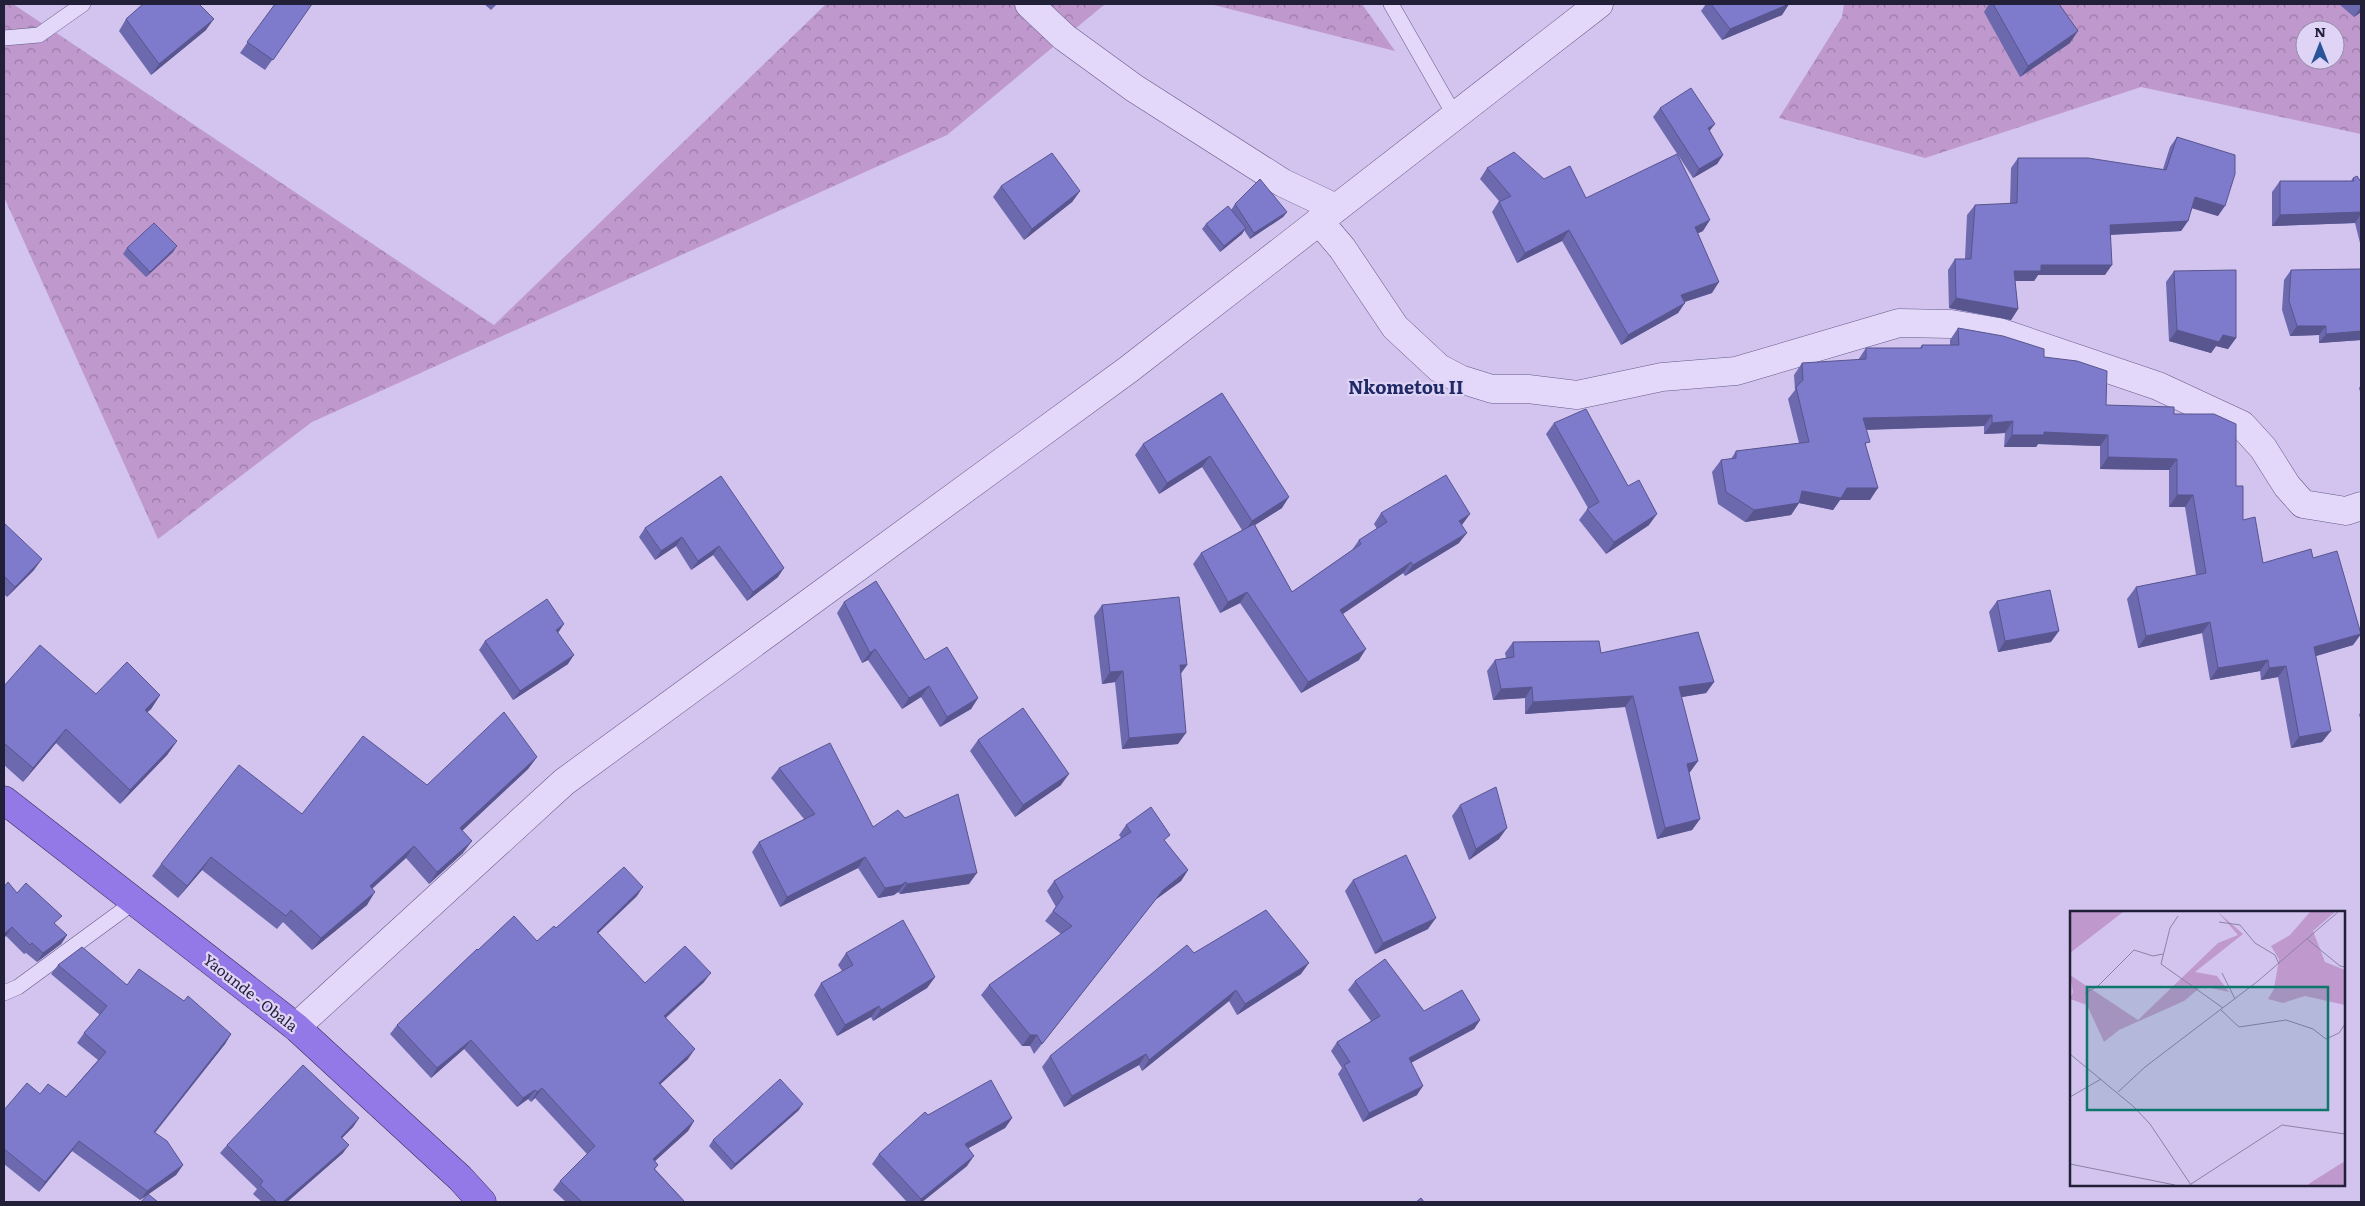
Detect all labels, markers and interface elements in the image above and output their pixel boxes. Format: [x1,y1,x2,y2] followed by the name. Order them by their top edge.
[2295,20,2345,70] north arrow
[2314,21,2326,41] text: N
[1348,373,1464,400] district label: Nkometou II
[2070,911,2345,1186] inset map
[199,947,304,1037] street label: Yaounde - Obala

